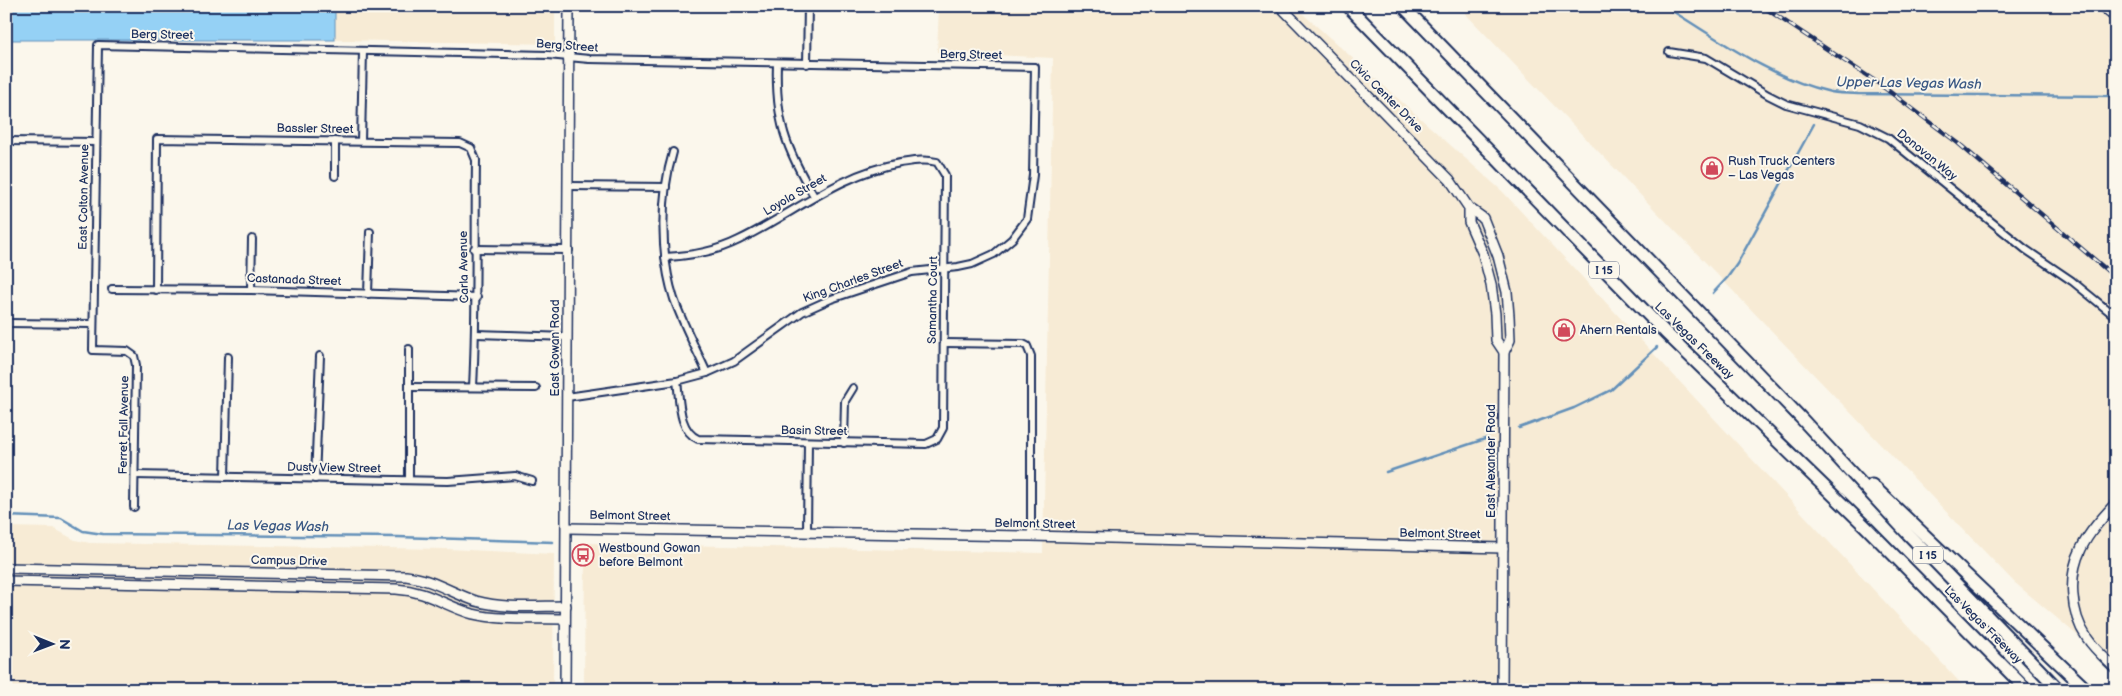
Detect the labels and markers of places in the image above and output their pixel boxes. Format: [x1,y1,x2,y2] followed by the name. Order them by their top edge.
[1728,154,1835,183] place label: Rush Truck Centers – Las Vegas
[1700,156,1724,180] shop icon: Rush Truck Centers – Las Vegas
[1552,318,1576,342] shop icon: Ahern Rentals
[1580,323,1657,338] place label: Ahern Rentals
[599,541,701,570] place label: Westbound Gowan before Belmont
[571,543,595,567] bus stop icon: Westbound Gowan before Belmont

